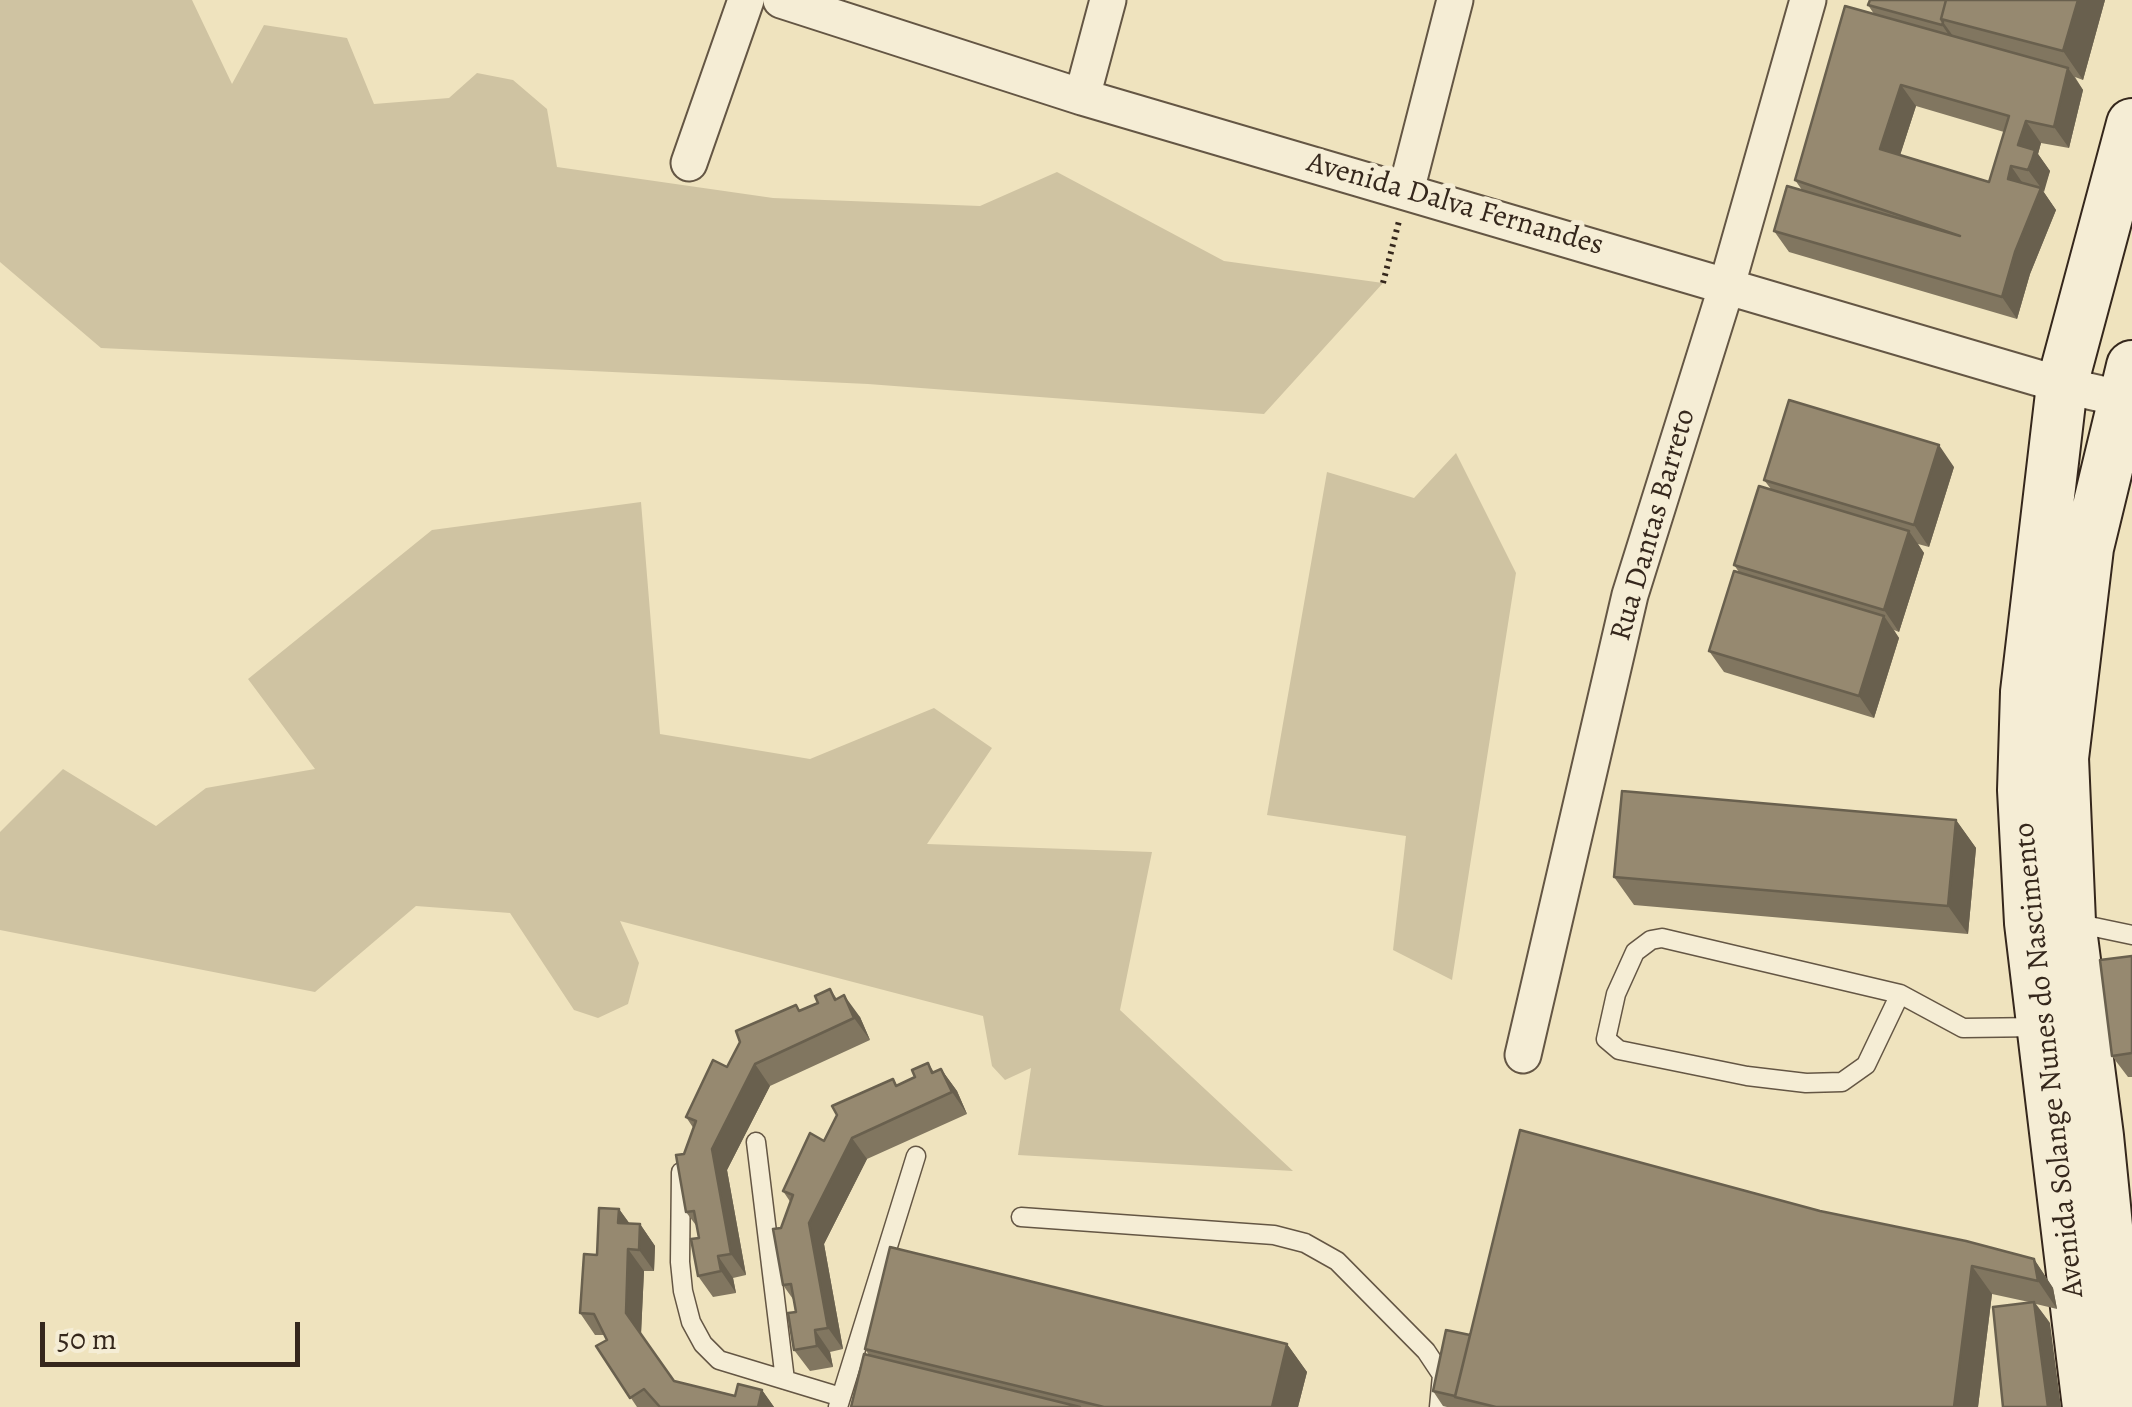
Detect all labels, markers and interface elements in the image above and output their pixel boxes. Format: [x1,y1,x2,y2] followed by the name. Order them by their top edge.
[1303,145,1607,265] street label: Avenida Dalva Fernandes
[1604,405,1704,645] street label: Rua Dantas Barreto
[2007,821,2093,1299] street label: Avenida Solange Nunes do Nascimento
[45,1302,305,1364] scale bar
[57,1319,117,1359] text: 50 m

